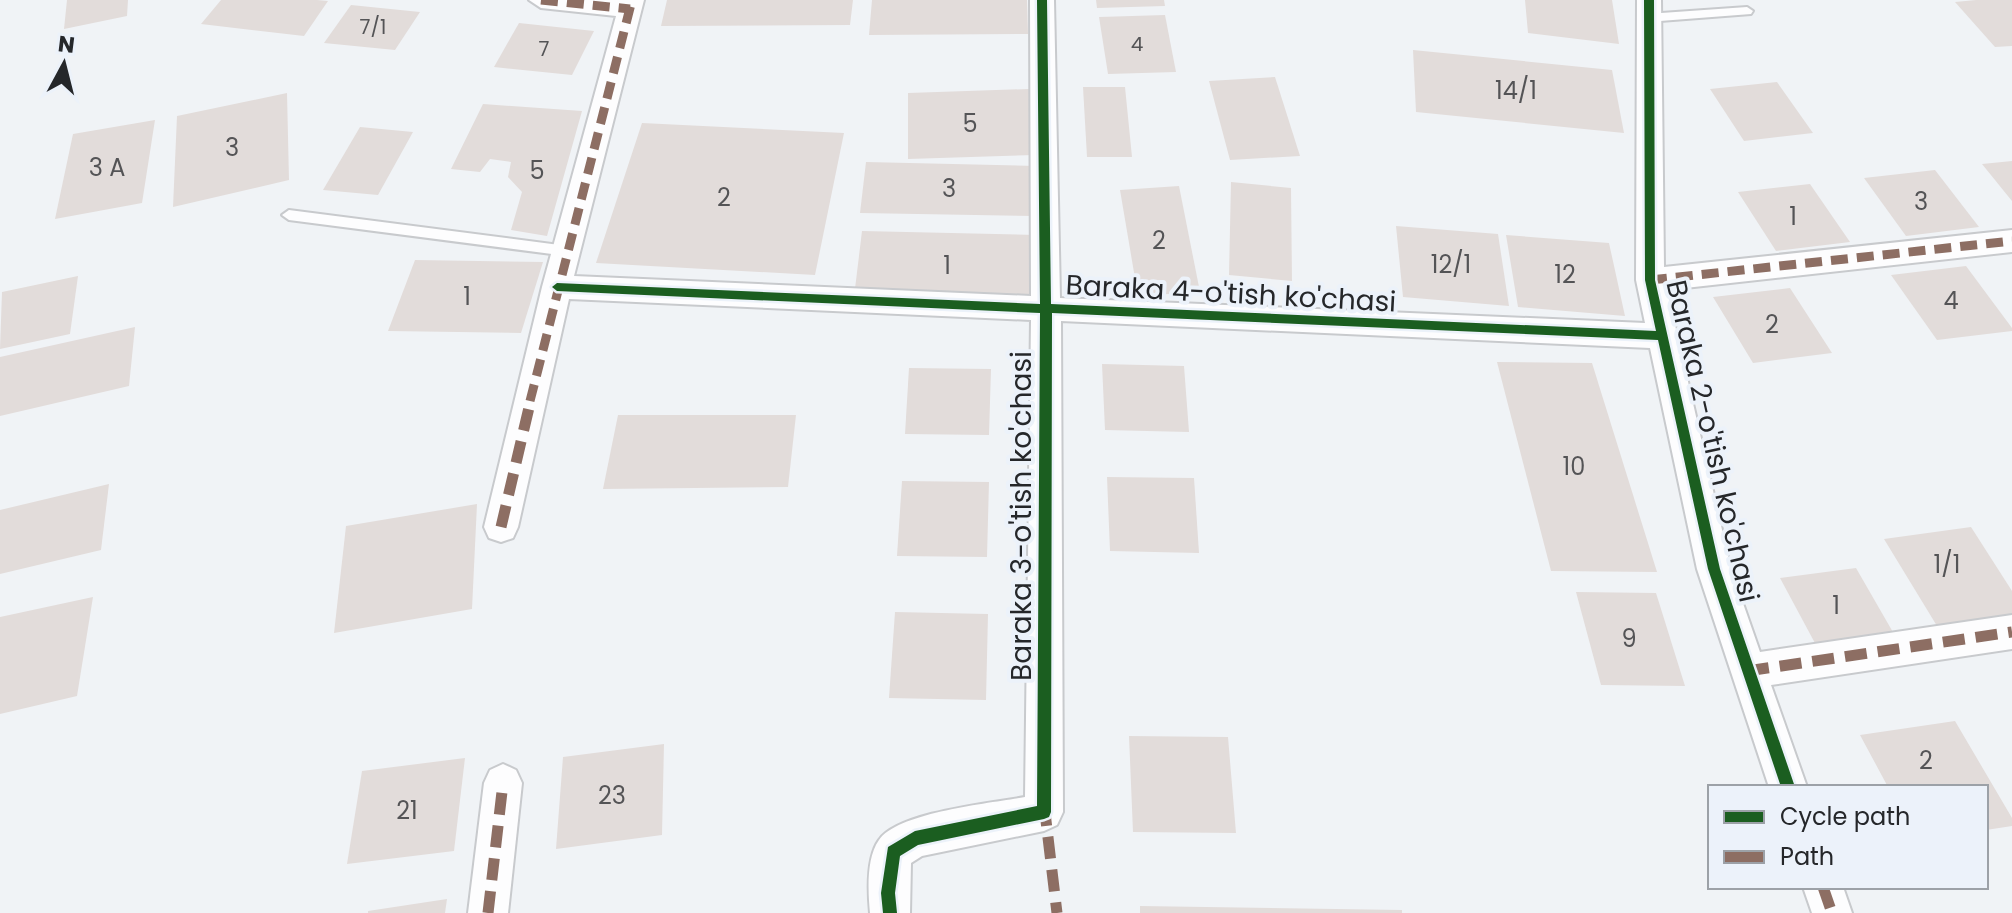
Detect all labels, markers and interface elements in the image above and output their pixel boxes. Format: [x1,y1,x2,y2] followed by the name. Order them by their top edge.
[360,13,386,41] house number: 7/1
[24,24,104,104] north arrow
[56,28,76,61] text: N
[1131,30,1143,58] house number: 4
[539,35,550,63] house number: 7
[1495,74,1537,107] house number: 14/1
[962,107,978,140] house number: 5
[225,131,239,164] house number: 3
[89,151,125,184] house number: 3 A
[529,154,545,187] house number: 5
[942,172,956,205] house number: 3
[717,181,731,214] house number: 2
[1914,185,1928,218] house number: 3
[1789,200,1797,233] house number: 1
[1152,224,1166,257] house number: 2
[1431,248,1471,281] house number: 12/1
[943,249,951,282] house number: 1
[1554,258,1576,291] house number: 12
[1065,265,1397,322] street label: Baraka 4-o'tish ko'chasi
[1656,276,1769,606] street label: Baraka 2-o'tish ko'chasi
[463,280,471,313] house number: 1
[1943,284,1959,317] house number: 4
[1765,308,1779,341] house number: 2
[1002,351,1041,681] street label: Baraka 3-o'tish ko'chasi
[1563,450,1585,483] house number: 10
[1934,548,1960,581] house number: 1/1
[1832,589,1840,622] house number: 1
[1621,622,1637,655] house number: 9
[1919,744,1933,777] house number: 2
[598,779,626,812] house number: 23
[1708,785,1988,889] legend
[396,794,418,827] house number: 21
[1780,800,1910,833] text: Cycle path
[1780,840,1834,873] text: Path

